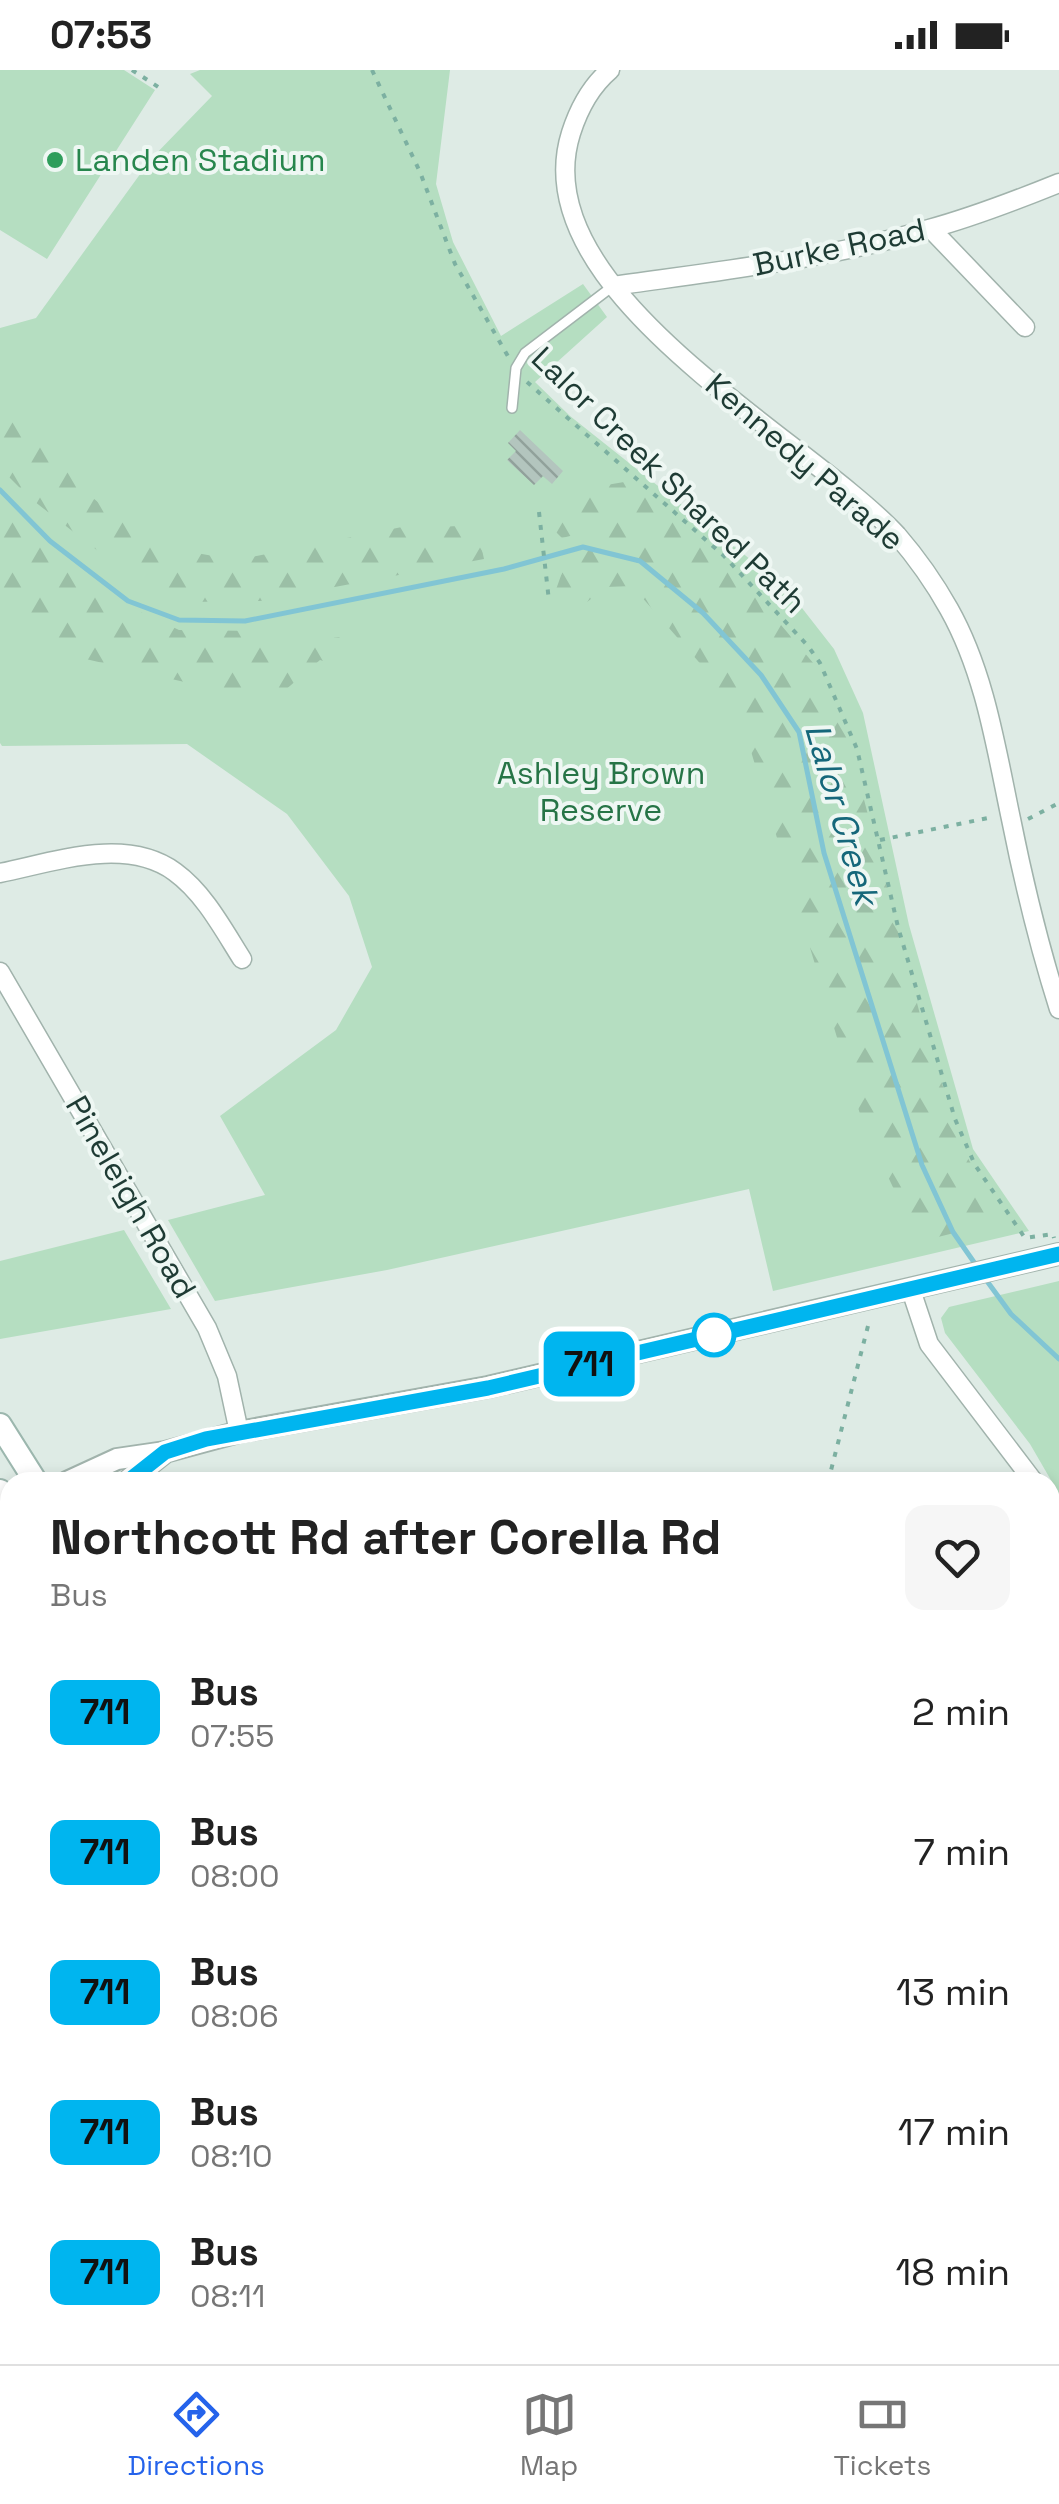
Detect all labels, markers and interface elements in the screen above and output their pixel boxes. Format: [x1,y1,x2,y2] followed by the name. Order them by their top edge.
[50,11,152,59] text: 07:53
[75,140,326,180] place label: Landen Stadium
[44,149,66,171] marker: Landen Stadium
[749,209,929,285] street label: Burke Road
[523,338,815,622] street label: Lalor Creek Shared Path
[697,365,913,559] street label: Kennedy Parade
[795,718,890,914] water label: Lalor Creek
[497,753,705,830] park label: Ashley Brown Reserve
[57,1089,205,1305] street label: Pineleigh Road
[693,1314,735,1356] unlabelled marker
[532,1332,646,1396] line badge: 711
[564,1342,614,1386] text: 711
[905,1505,1010,1610] button: heart
[50,1507,721,1568] text: Northcott Rd after Corella Rd
[50,1575,108,1615] text: Bus
[190,1668,259,1716] text: Bus
[912,1688,1010,1736] text: 2 min
[80,1690,130,1734] text: 711
[190,1716,274,1756] text: 07:55
[190,1808,259,1856] text: Bus
[914,1828,1010,1876] text: 7 min
[80,1830,130,1874] text: 711
[190,1856,280,1896] text: 08:00
[190,1948,259,1996] text: Bus
[896,1968,1010,2016] text: 13 min
[80,1970,130,2014] text: 711
[190,1996,279,2036] text: 08:06
[190,2088,259,2136] text: Bus
[898,2108,1010,2156] text: 17 min
[80,2110,130,2154] text: 711
[190,2136,272,2176] text: 08:10
[190,2228,259,2276] text: Bus
[895,2248,1010,2296] text: 18 min
[80,2250,130,2294] text: 711
[190,2276,265,2316] text: 08:11
[128,2387,265,2483] tab: Directions
[520,2387,578,2483] tab: Map
[834,2387,931,2483] tab: Tickets

